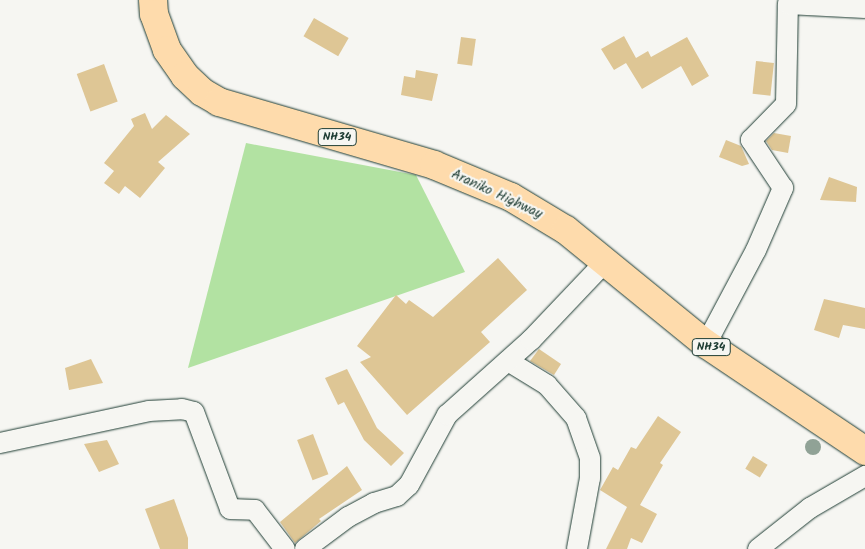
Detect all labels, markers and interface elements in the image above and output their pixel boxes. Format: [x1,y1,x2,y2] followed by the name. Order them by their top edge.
[317,128,357,146] road number: NH34
[449,166,545,222] street label: Araniko Highway
[691,338,731,357] road number: NH34

